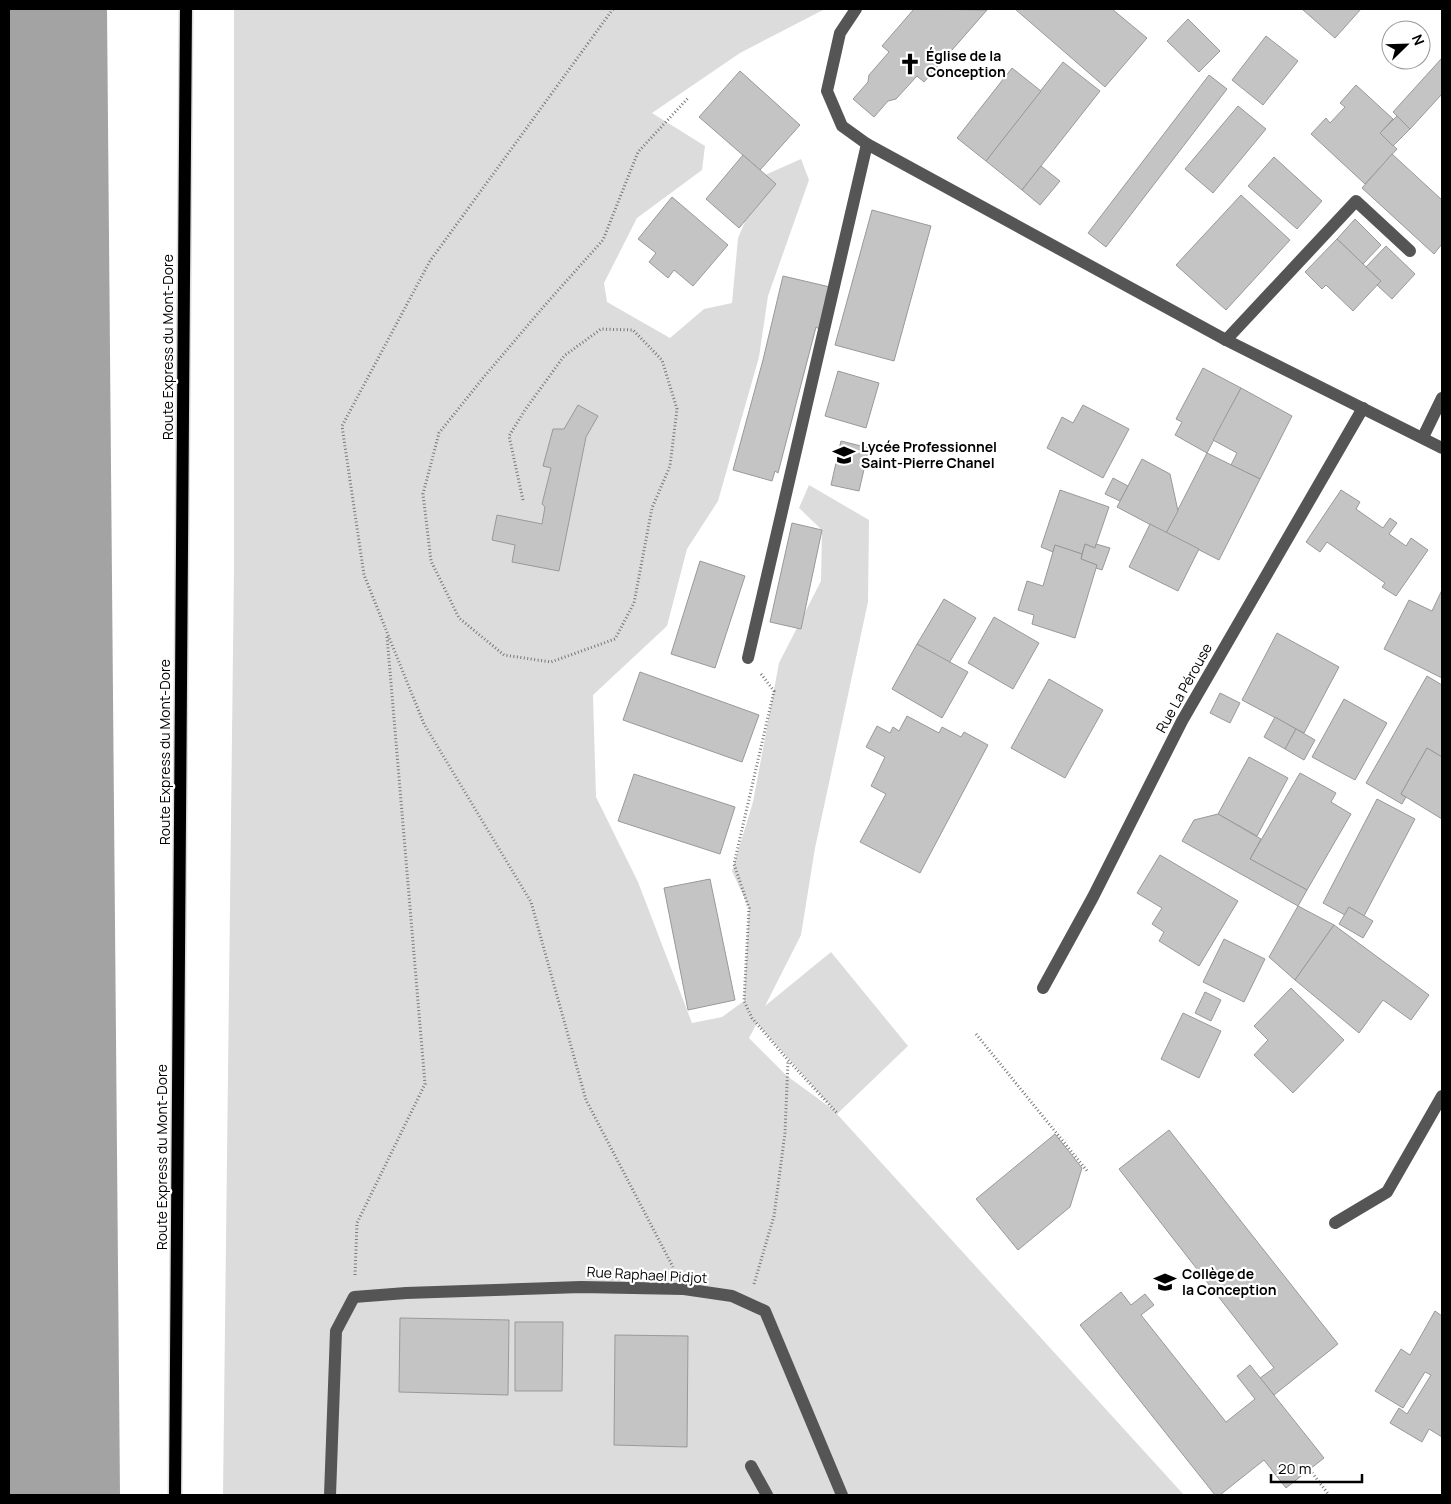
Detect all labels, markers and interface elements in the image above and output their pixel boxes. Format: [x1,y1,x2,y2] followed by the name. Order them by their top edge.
[1381,20,1431,70] north arrow
[1408,31,1429,48] text: N
[926,46,1006,81] place label: Église de la Conception
[897,51,923,77] church icon: Église de la Conception
[158,254,177,440] street label: Route Express du Mont-Dore
[861,437,997,472] place label: Lycée Professionnel Saint-Pierre Chanel
[831,442,857,468] school or university icon: Lycée Professionnel Saint-Pierre Chanel
[1151,640,1216,736] street label: Rue La Pérouse
[155,659,174,845] street label: Route Express du Mont-Dore
[152,1064,171,1250] street label: Route Express du Mont-Dore
[586,1262,708,1287] street label: Rue Raphael Pidjot
[1182,1264,1277,1299] place label: Collège de la Conception
[1152,1269,1178,1295] school or university icon: Collège de la Conception
[1271,1452,1362,1484] scale bar
[1278,1458,1311,1479] text: 20 m

